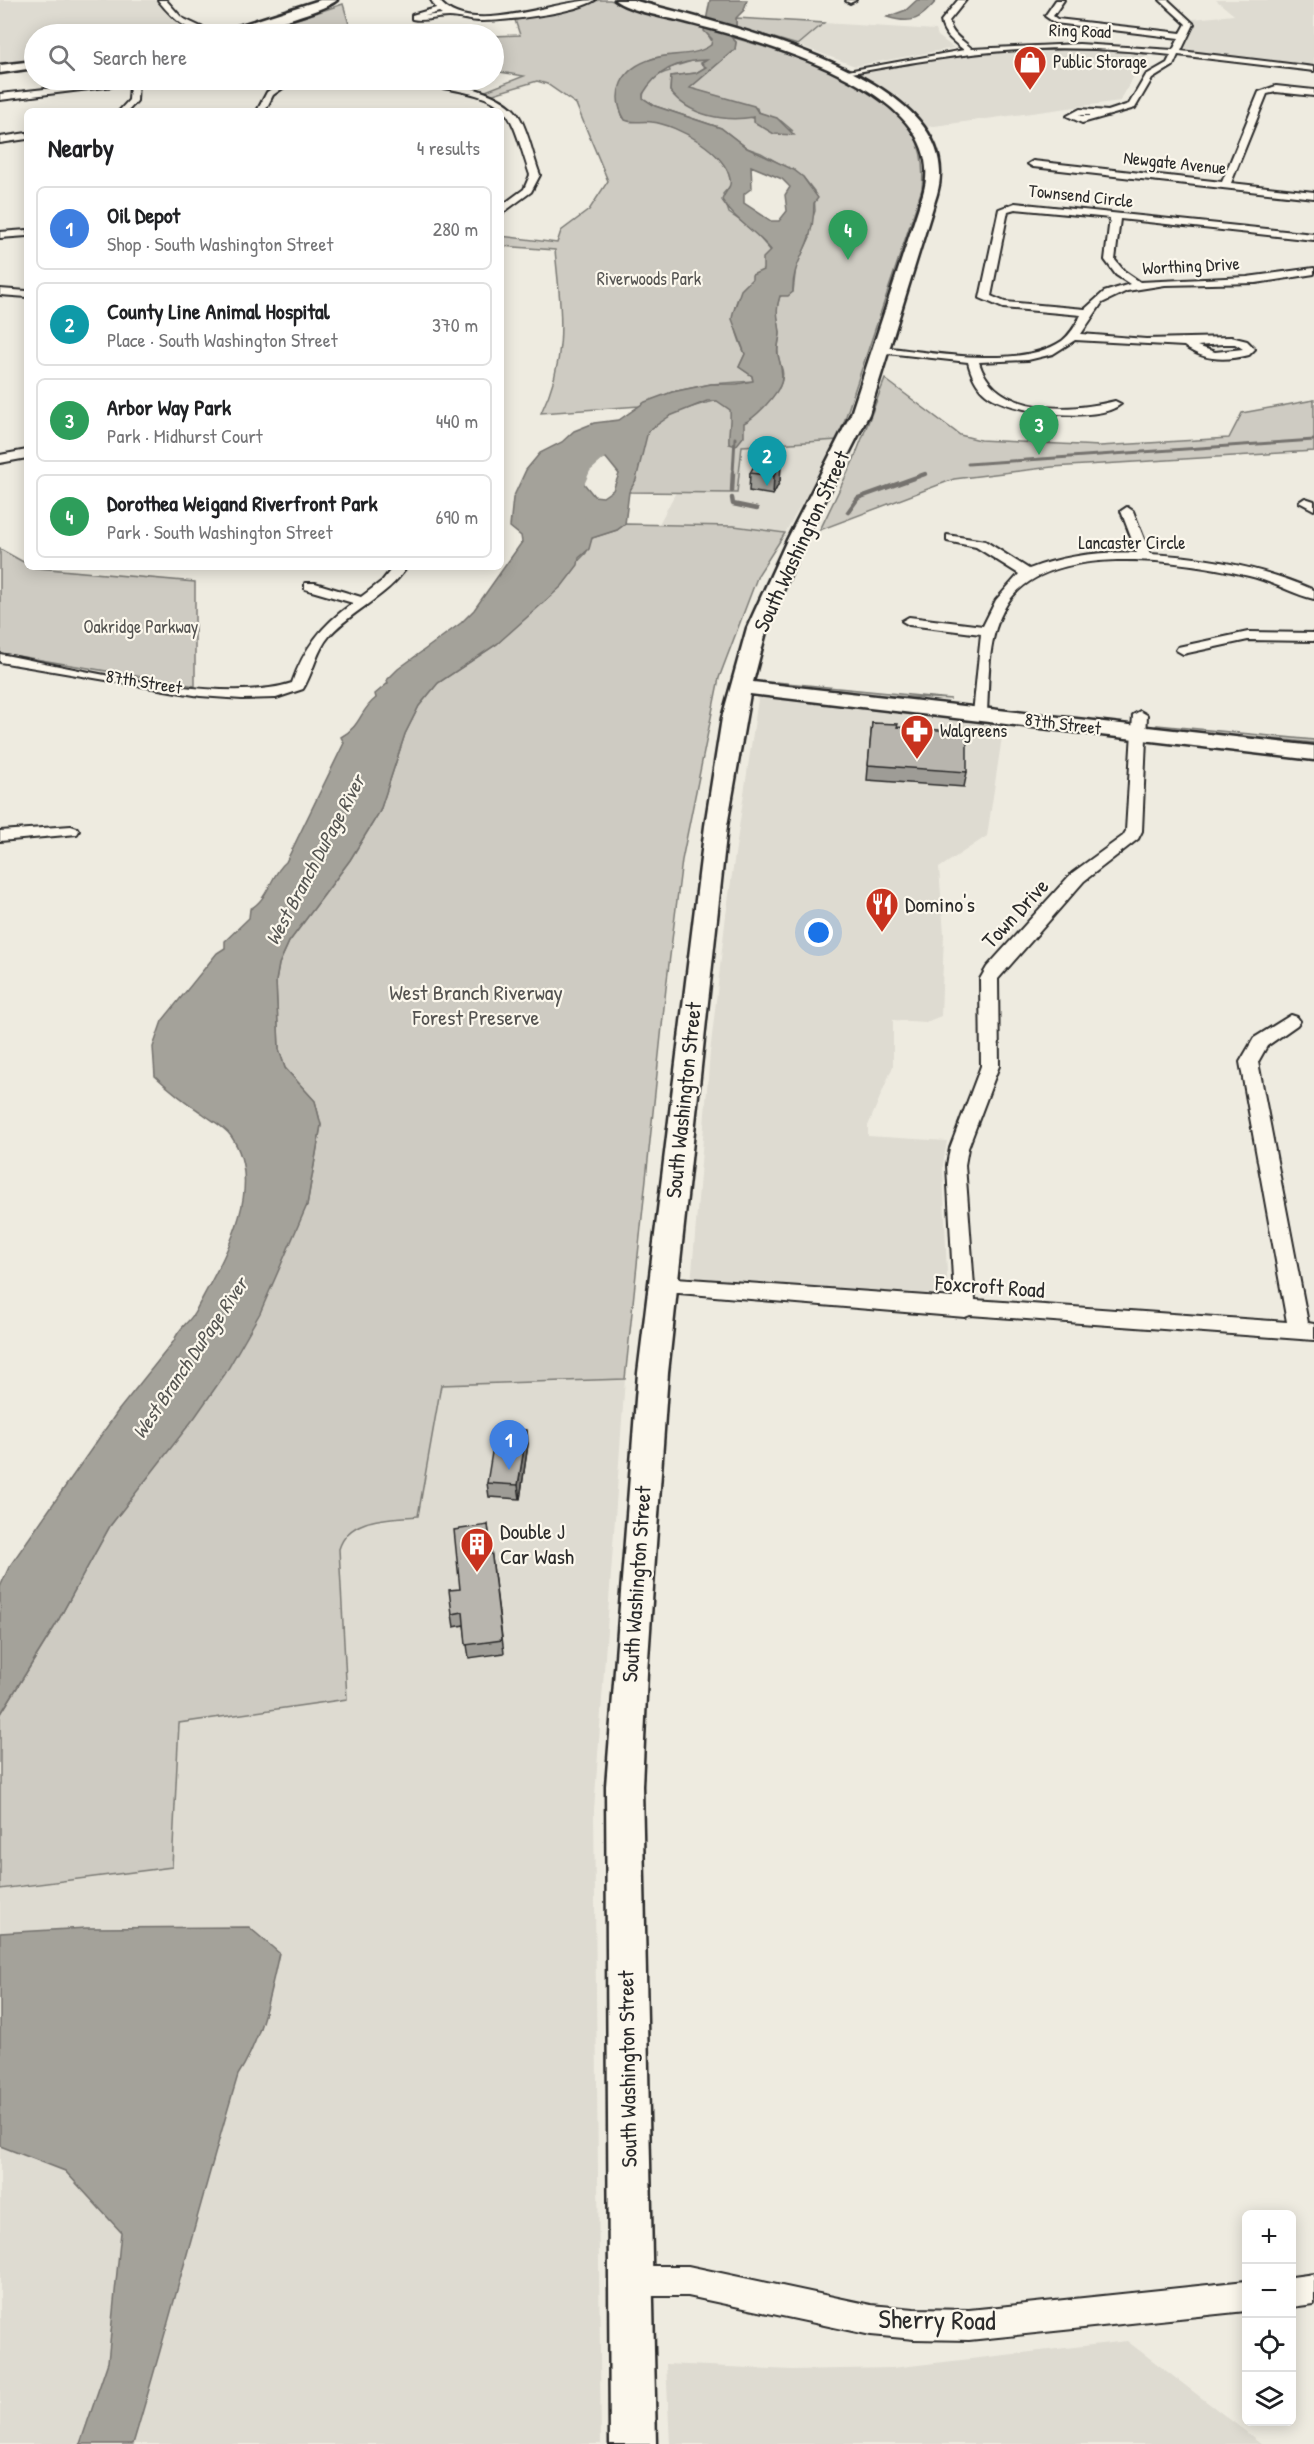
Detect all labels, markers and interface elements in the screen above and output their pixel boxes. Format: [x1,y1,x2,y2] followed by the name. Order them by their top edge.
[1049,17,1111,44] street label: Ring Road
[24,24,504,90] search box
[45,41,78,74] icon: search
[93,42,187,72] text: Search here
[1012,44,1048,91] shop icon: Public Storage
[1053,49,1147,74] place label: Public Storage
[48,130,114,165] text: Nearby
[417,134,480,161] text: 4 results
[1122,145,1228,180] street label: Newgate Avenue
[1027,178,1135,213] street label: Townsend Circle
[107,200,180,230] text: Oil Depot
[828,210,868,260] pin: 4
[66,215,73,242] text: 1
[433,215,478,242] text: 280 m
[107,230,333,257] text: Shop · South Washington Street
[1142,250,1240,281] street label: Worthing Drive
[597,266,702,291] park label: Riverwoods Park
[107,296,330,326] text: County Line Animal Hospital
[65,311,74,338] text: 2
[432,311,478,338] text: 370 m
[107,326,338,353] text: Place · South Washington Street
[107,392,231,422] text: Arbor Way Park
[1020,406,1058,455] pin: 3
[65,407,74,434] text: 3
[436,407,478,434] text: 440 m
[107,422,263,449] text: Park · Midhurst Court
[748,436,786,486] pin: 2
[746,445,856,637] street label: South Washington Street
[107,488,378,518] text: Dorothea Weigand Riverfront Park
[66,503,73,530] text: 4
[436,503,478,530] text: 690 m
[107,518,333,545] text: Park · South Washington Street
[1078,530,1186,555] street label: Lancaster Circle
[84,614,199,639] park label: Oakridge Parkway
[104,663,185,700] street label: 87th Street
[1024,706,1103,741] street label: 87th Street
[899,713,935,760] pharmacy icon: Walgreens
[940,718,1007,743] place label: Walgreens
[258,768,373,950] water label: West Branch DuPage River
[975,871,1055,955] street label: Town Drive
[864,886,900,933] restaurant icon: Domino's
[905,889,975,919] place label: Domino's
[804,918,833,947] your location
[389,977,563,1032] park label: West Branch Riverway Forest Preserve
[658,1000,708,1199] street label: South Washington Street
[933,1267,1046,1305] street label: Foxcroft Road
[126,1270,256,1444] water label: West Branch DuPage River
[490,1420,528,1470] pin: 1
[614,1484,658,1683] street label: South Washington Street
[500,1516,574,1571] place label: Double J Car Wash
[459,1526,495,1573] building icon: Double J Car Wash
[610,1970,644,2168] street label: South Washington Street
[1242,2210,1296,2426] map controls
[1242,2210,1296,2264] button: +
[1242,2264,1296,2318] button: −
[878,2300,996,2339] street label: Sherry Road
[1242,2318,1296,2372] button: locate
[1242,2372,1296,2426] button: layers

